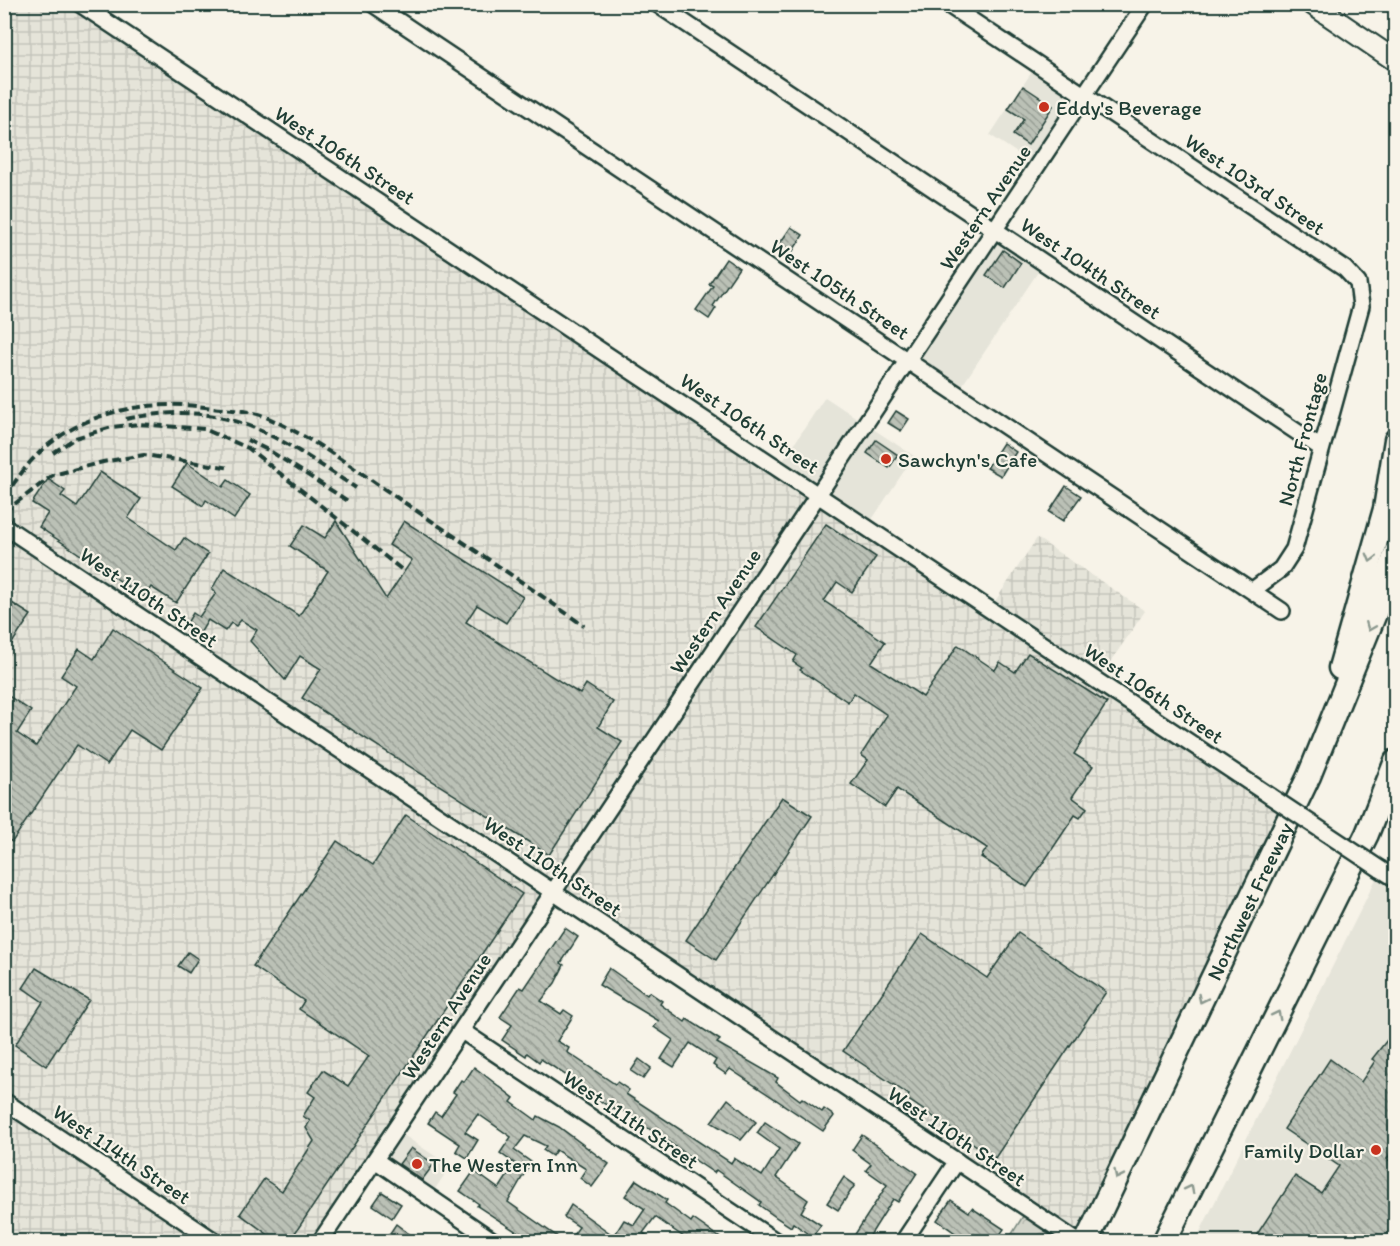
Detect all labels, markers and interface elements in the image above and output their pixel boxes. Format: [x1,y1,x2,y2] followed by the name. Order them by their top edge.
[1056,95,1202,120] place label: Eddy's Beverage
[270,100,420,210] street label: West 106th Street
[1037,100,1051,114] marker: Eddy's Beverage
[1180,128,1330,240] street label: West 103rd Street
[934,139,1036,275] street label: Western Avenue
[1016,212,1166,324] street label: West 104th Street
[766,233,915,345] street label: West 105th Street
[676,367,825,479] street label: West 106th Street
[1272,369,1332,509] street label: North Frontage
[898,447,1037,472] place label: Sawchyn's Cafe
[879,452,893,466] marker: Sawchyn's Cafe
[75,542,223,653] street label: West 110th Street
[664,543,766,679] street label: Western Avenue
[1366,553,1378,563] one-way arrow
[1365,621,1377,632] one-way arrow
[1080,637,1229,749] street label: West 106th Street
[479,811,627,922] street label: West 110th Street
[1201,818,1298,984] street label: Northwest Freeway
[396,948,496,1084] street label: Western Avenue
[1198,993,1210,1004] one-way arrow
[1270,1010,1282,1021] one-way arrow
[558,1064,704,1174] street label: West 111th Street
[883,1081,1031,1192] street label: West 110th Street
[48,1099,196,1209] street label: West 114th Street
[1244,1138,1365,1163] place label: Family Dollar
[1369,1143,1383,1157] marker: Family Dollar
[429,1152,578,1177] place label: The Western Inn
[410,1157,424,1171] marker: The Western Inn
[1113,1169,1125,1180] one-way arrow
[1183,1185,1195,1196] one-way arrow

